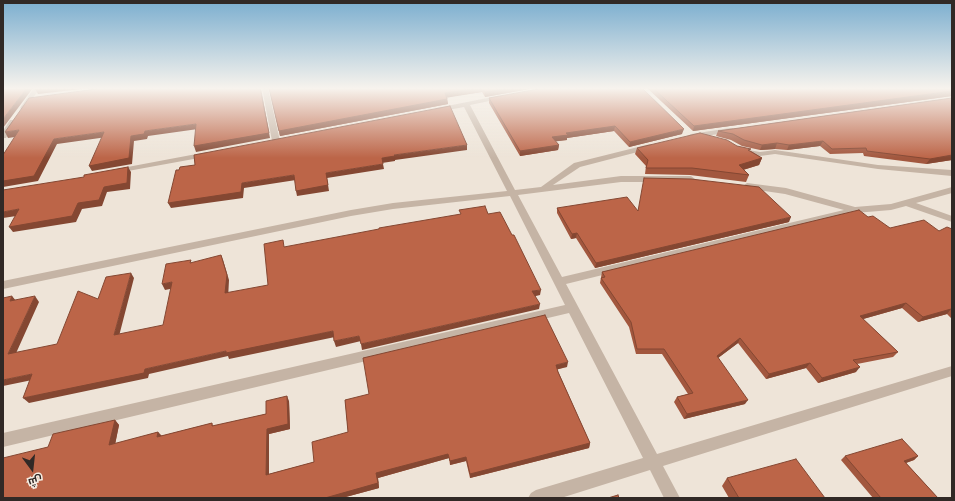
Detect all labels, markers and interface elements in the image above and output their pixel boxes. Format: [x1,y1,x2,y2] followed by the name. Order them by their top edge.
[12,449,52,489] north arrow
[27,473,44,489] text: ش

